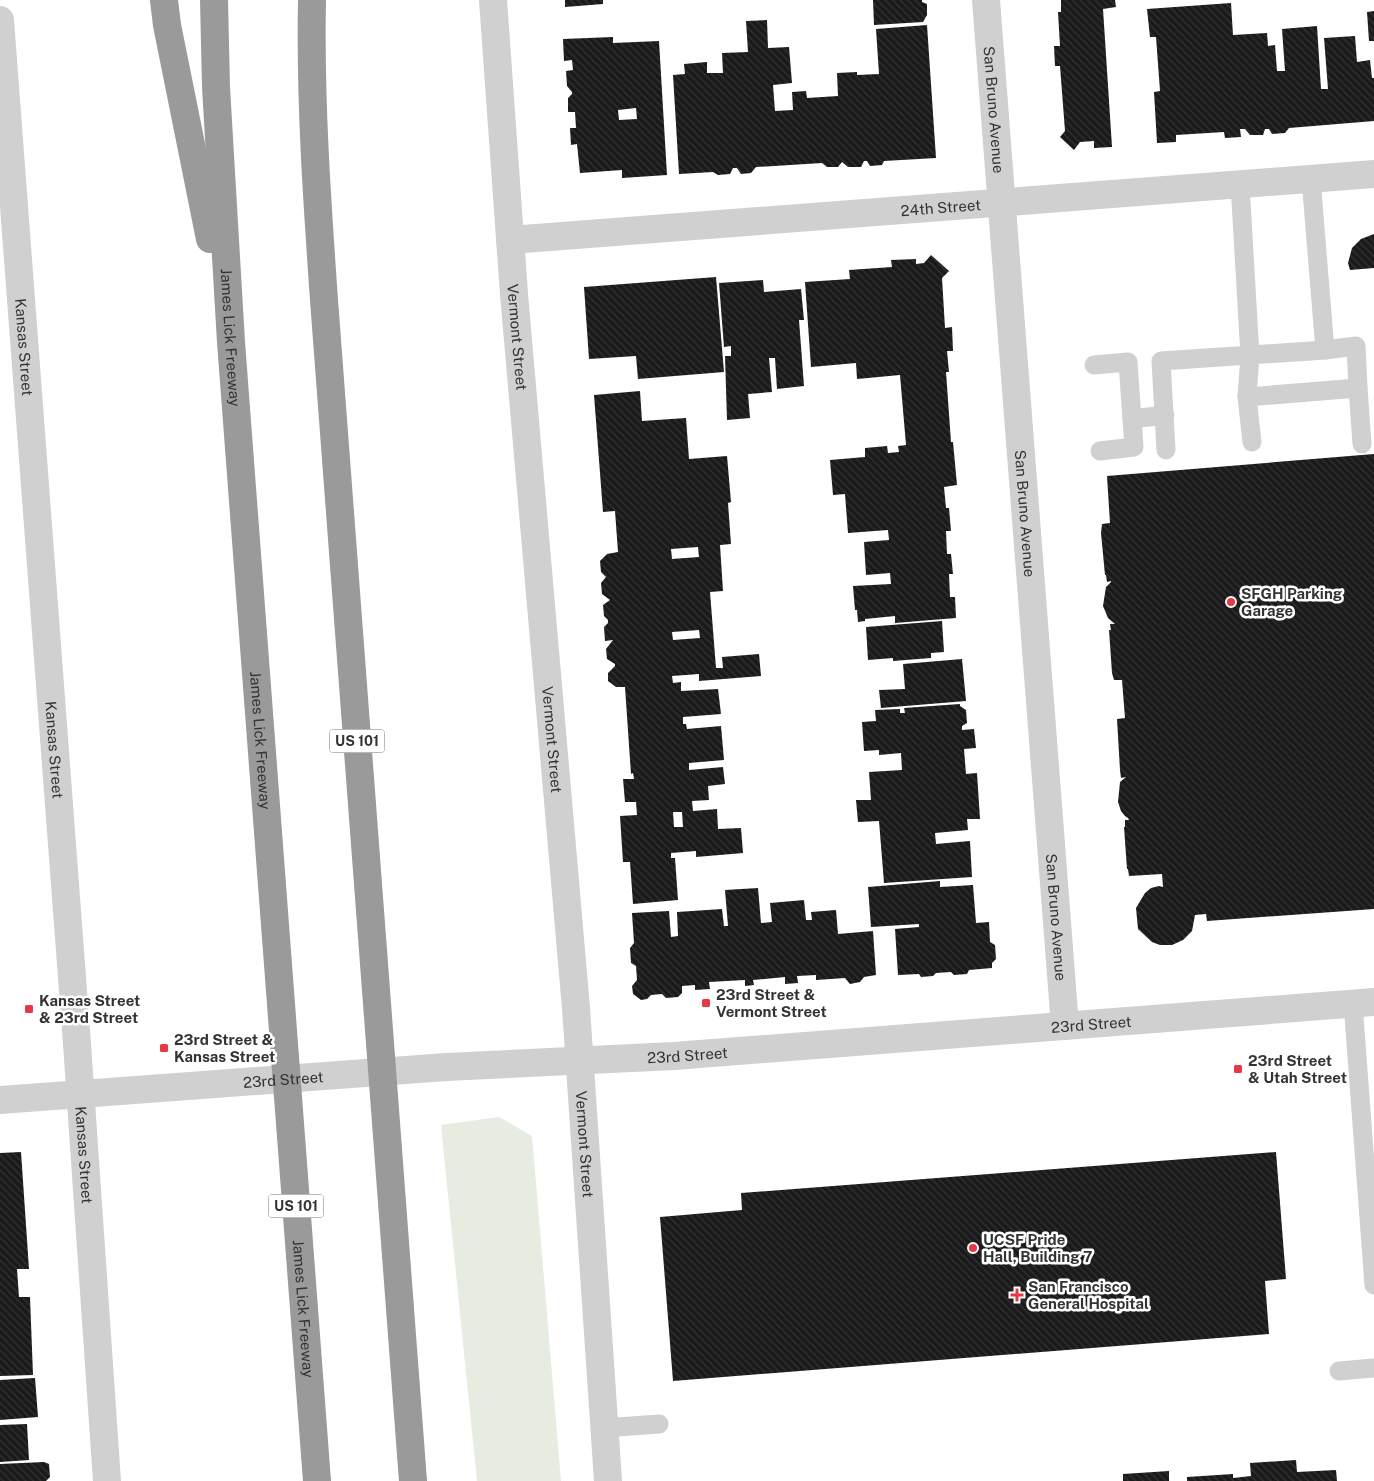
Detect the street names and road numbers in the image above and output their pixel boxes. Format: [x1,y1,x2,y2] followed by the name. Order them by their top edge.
[981,45,1008,174] street label: San Bruno Avenue
[900,196,982,219] street label: 24th Street
[218,268,244,407] street label: James Lick Freeway
[505,283,531,391] street label: Vermont Street
[12,298,37,397] street label: Kansas Street
[1012,449,1039,578] street label: San Bruno Avenue
[247,671,275,810] street label: James Lick Freeway
[540,686,566,794] street label: Vermont Street
[43,700,67,800] street label: Kansas Street
[330,729,384,752] road number: US 101
[1043,853,1070,982] street label: San Bruno Avenue
[1050,1012,1132,1035] street label: 23rd Street
[647,1043,728,1066] street label: 23rd Street
[242,1068,324,1090] street label: 23rd Street
[573,1090,597,1198] street label: Vermont Street
[73,1105,96,1204] street label: Kansas Street
[268,1194,324,1218] road number: US 101
[290,1239,318,1378] street label: James Lick Freeway

